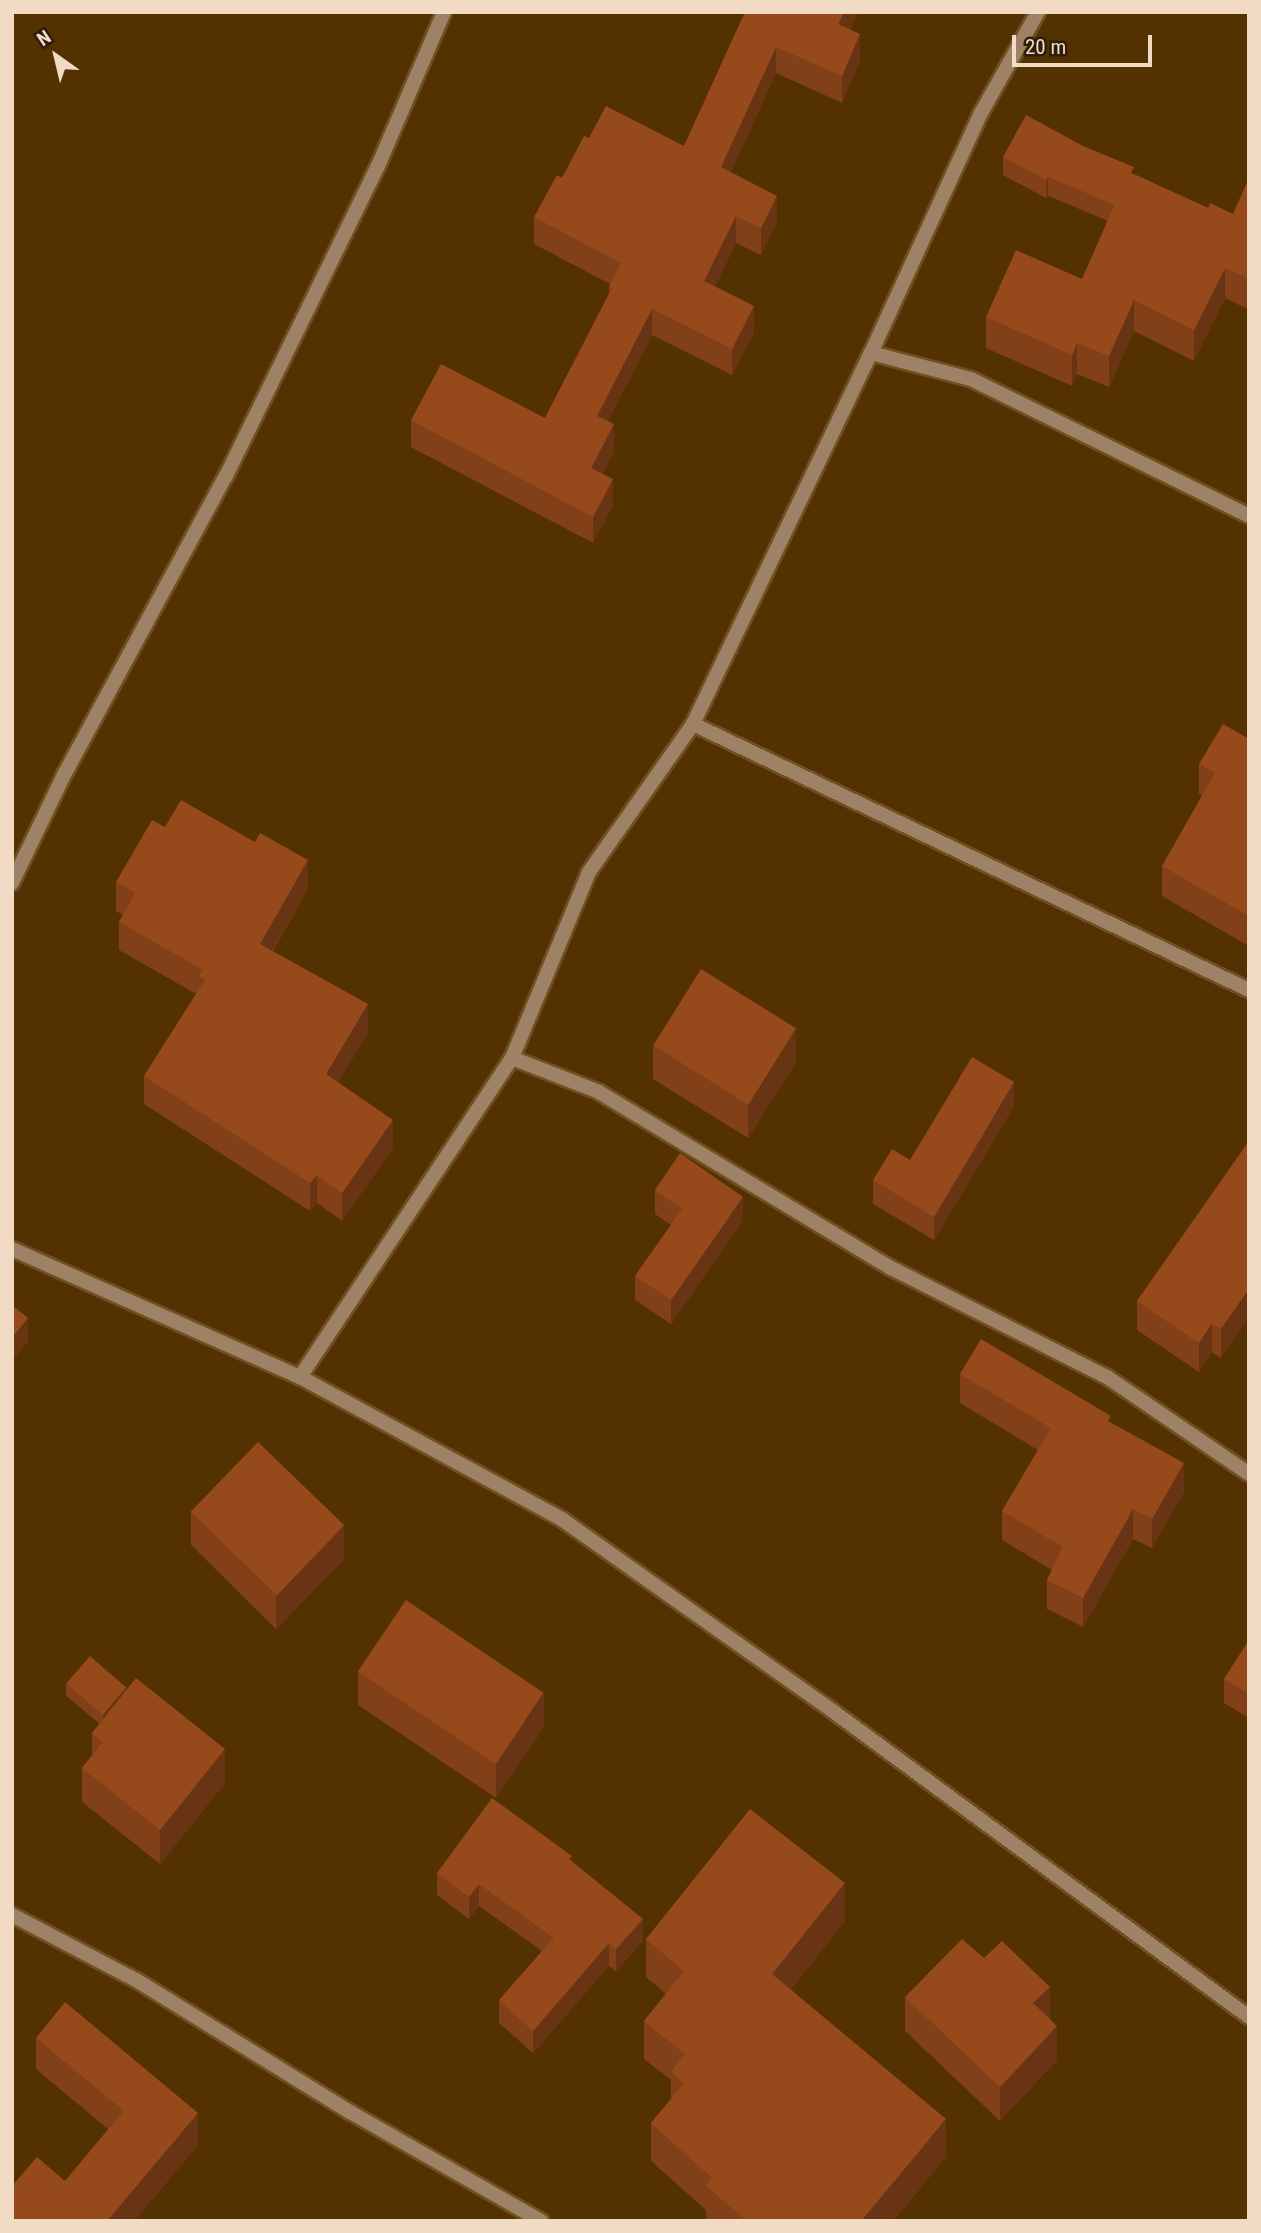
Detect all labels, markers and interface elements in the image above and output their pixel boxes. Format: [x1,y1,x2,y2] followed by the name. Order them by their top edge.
[21,21,91,91] north arrow
[1016,21,1156,65] scale bar
[33,25,55,51] text: N
[1025,35,1066,59] text: 20 m

